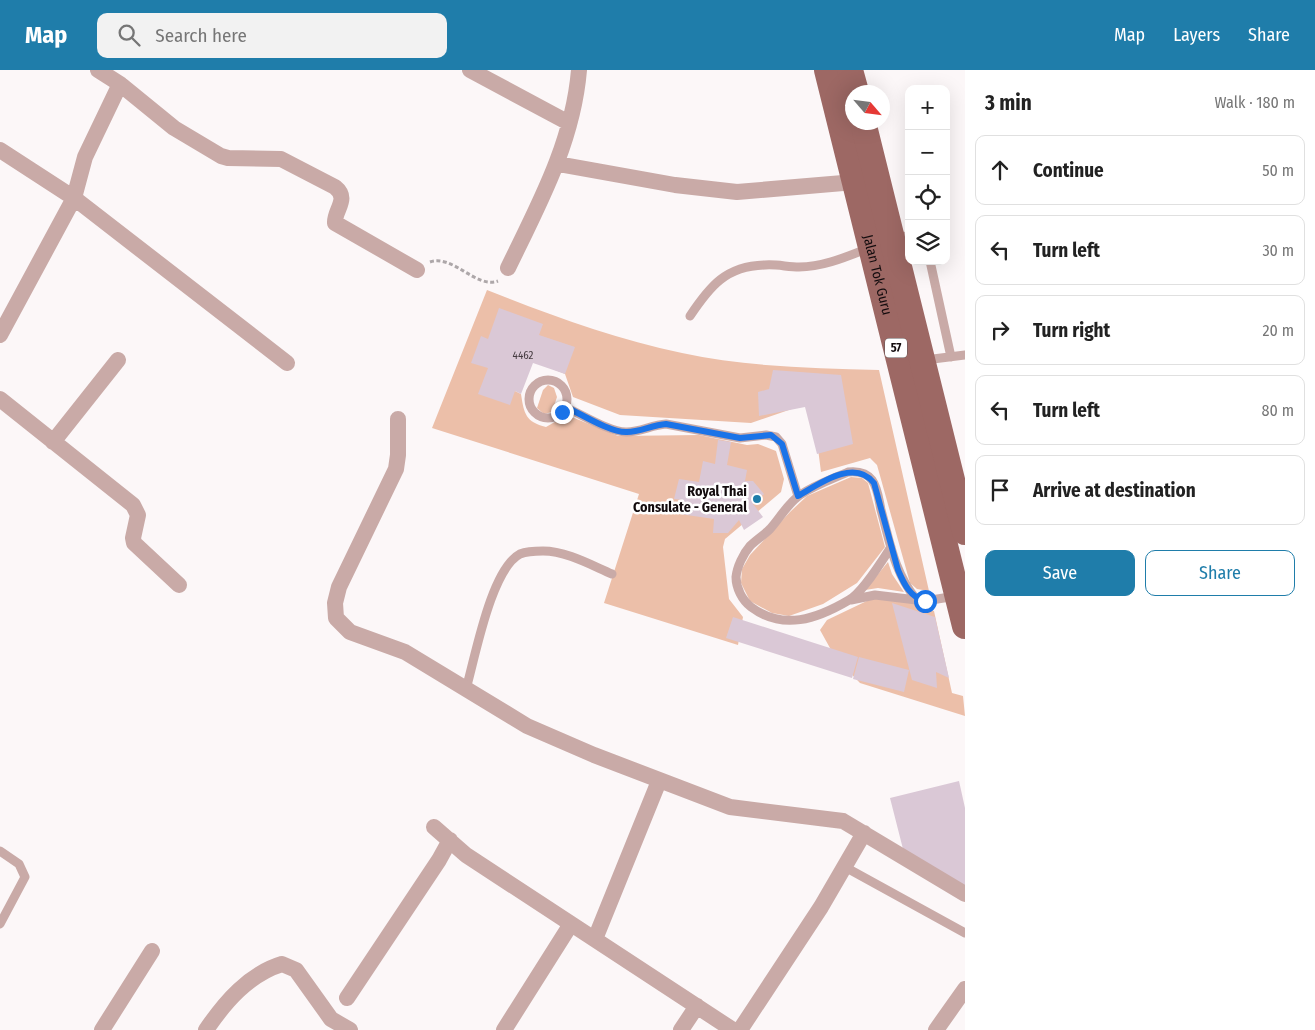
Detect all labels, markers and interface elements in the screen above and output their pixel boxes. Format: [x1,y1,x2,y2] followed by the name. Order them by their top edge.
[97,13,447,58] search box
[25,21,67,49] text: Map
[115,21,143,49] icon: search
[155,24,247,47] text: Search here
[1114,24,1145,46] text: Map
[1173,24,1220,46] text: Layers
[1248,24,1290,46] text: Share
[845,85,890,130] north arrow
[905,85,950,265] map controls
[905,85,950,130] button: +
[985,90,1032,116] text: 3 min
[1215,93,1295,112] text: Walk · 180 m
[905,130,950,175] button: −
[986,156,1014,184] icon: ahead
[1033,159,1104,182] text: Continue
[1262,161,1294,180] text: 50 m
[905,175,950,220] button: locate
[905,220,950,265] button: layers
[860,233,896,317] street label: Jalan Tok Guru
[986,236,1014,264] icon: left
[1033,239,1100,262] text: Turn left
[1262,241,1294,260] text: 30 m
[986,316,1014,344] icon: right
[1033,319,1110,342] text: Turn right
[1263,321,1294,340] text: 20 m
[885,338,907,358] road number: 57
[513,349,534,362] house number: 4462
[986,396,1014,424] icon: left
[1033,399,1100,422] text: Turn left
[551,401,574,424] route end
[1262,401,1294,420] text: 80 m
[986,476,1014,504] icon: arrive
[1033,479,1196,502] text: Arrive at destination
[633,483,747,516] place label: Royal Thai Consulate - General
[751,493,763,505] marker: Royal Thai Consulate - General
[985,550,1135,596] button: Save
[1145,550,1295,596] button: Share
[914,590,937,613] route start

